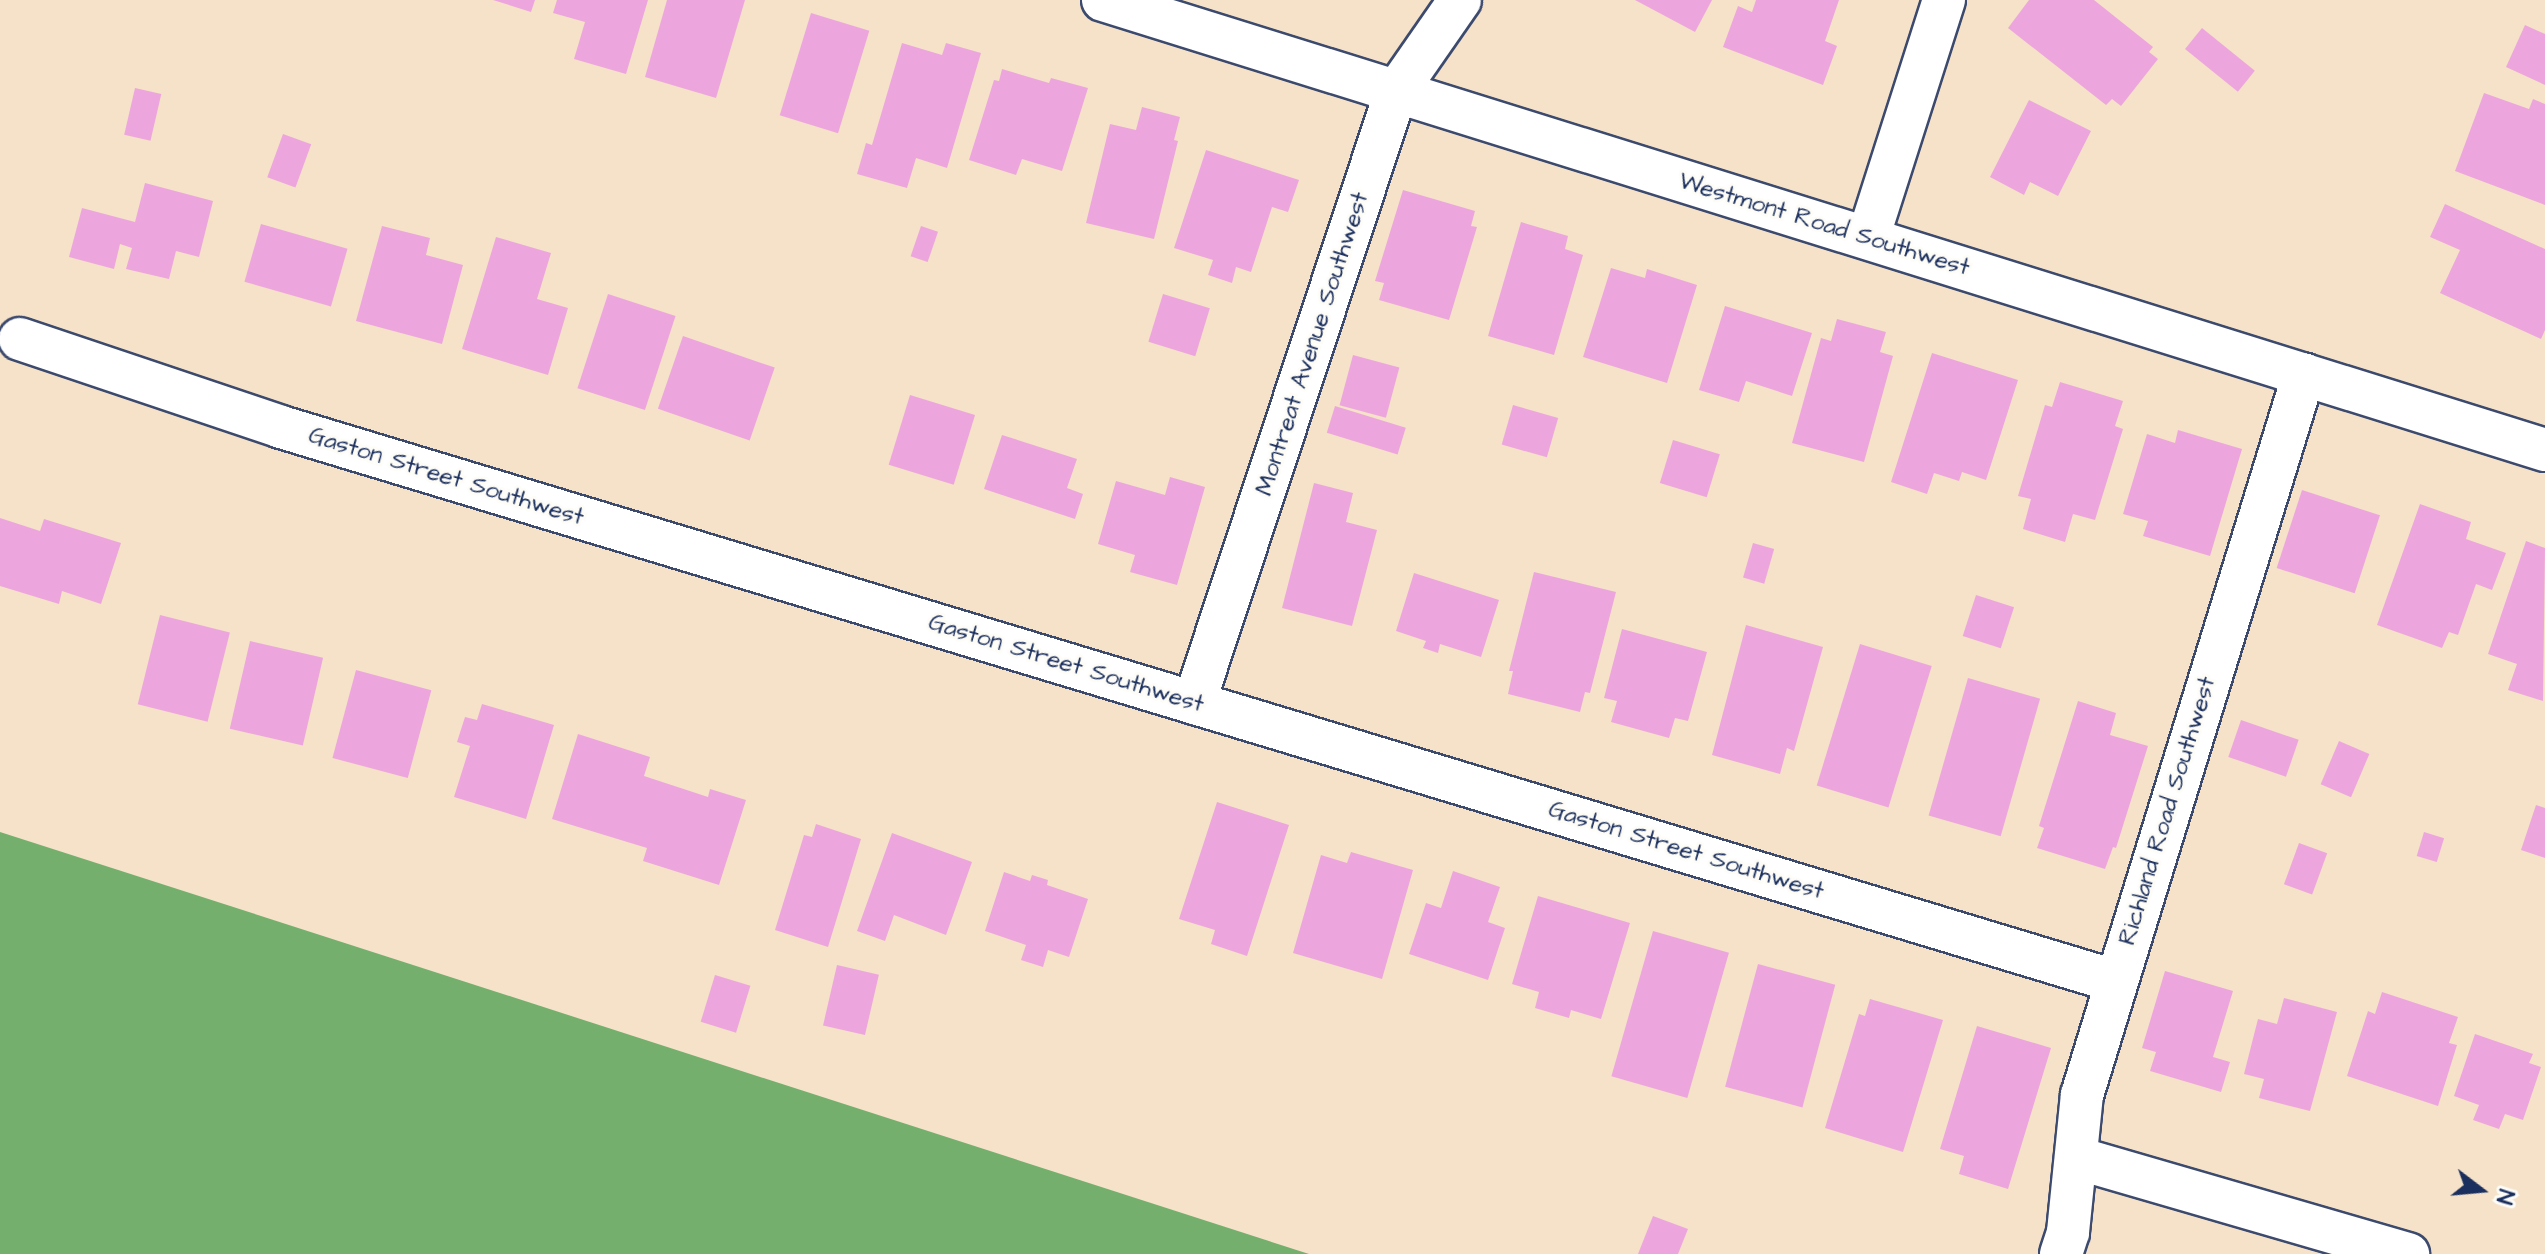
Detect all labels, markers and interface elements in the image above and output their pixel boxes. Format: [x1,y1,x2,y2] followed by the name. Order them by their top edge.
[1675,167,1973,283] street label: Westmont Road Southwest
[1250,189,1376,499] street label: Montreat Avenue Southwest
[305,421,587,533] street label: Gaston Street Southwest
[925,608,1207,720] street label: Gaston Street Southwest
[2113,673,2223,949] street label: Richland Road Southwest
[1545,795,1827,907] street label: Gaston Street Southwest
[2441,1150,2521,1230] north arrow
[2488,1186,2521,1208] text: N

